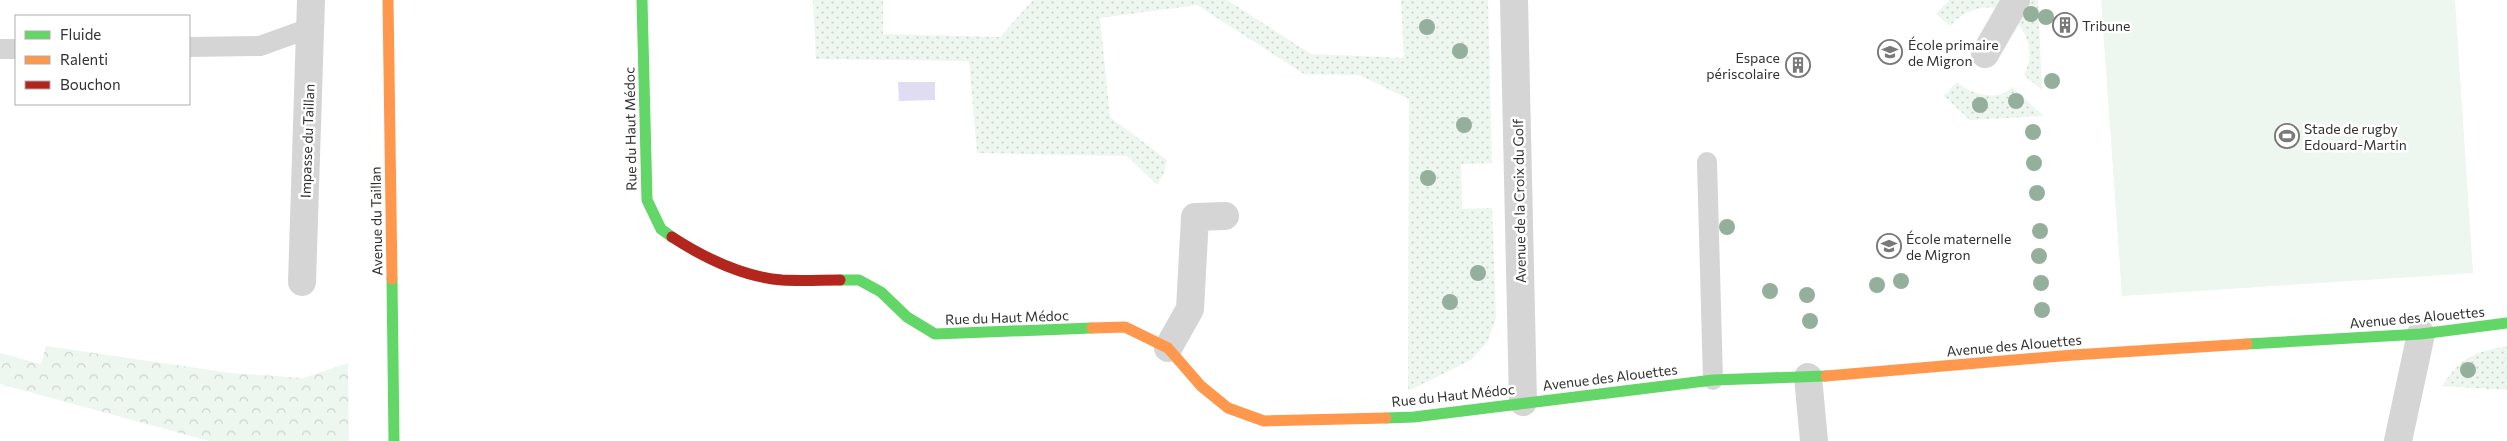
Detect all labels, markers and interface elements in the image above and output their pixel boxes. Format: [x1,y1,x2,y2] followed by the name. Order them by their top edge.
[2052,12,2078,38] building icon: Tribune
[15,15,190,105] legend
[2082,17,2131,34] place label: Tribune
[60,25,101,43] text: Fluide
[1908,36,1999,69] place label: École primaire de Migron
[1877,39,1903,65] school or university icon: École primaire de Migron
[1706,49,1780,82] place label: Espace périscolaire
[60,50,108,68] text: Ralenti
[1785,52,1811,78] building icon: Espace périscolaire
[620,67,640,191] street label: Rue du Haut Médoc
[60,75,121,93] text: Bouchon
[297,84,317,198] street label: Impasse du Taillan
[1509,118,1529,283] street label: Avenue de la Croix du Golf
[2304,120,2407,153] place label: Stade de rugby Edouard-Martin
[2274,123,2300,149] sports icon: Stade de rugby Edouard-Martin
[367,166,385,276] street label: Avenue du Taillan
[1906,230,2011,263] place label: École maternelle de Migron
[1876,233,1902,259] school or university icon: École maternelle de Migron
[2349,303,2485,331] street label: Avenue des Alouettes
[945,306,1069,328] street label: Rue du Haut Médoc
[1946,331,2082,359] street label: Avenue des Alouettes
[1542,360,1678,394] street label: Avenue des Alouettes
[1390,380,1516,410] street label: Rue du Haut Médoc

